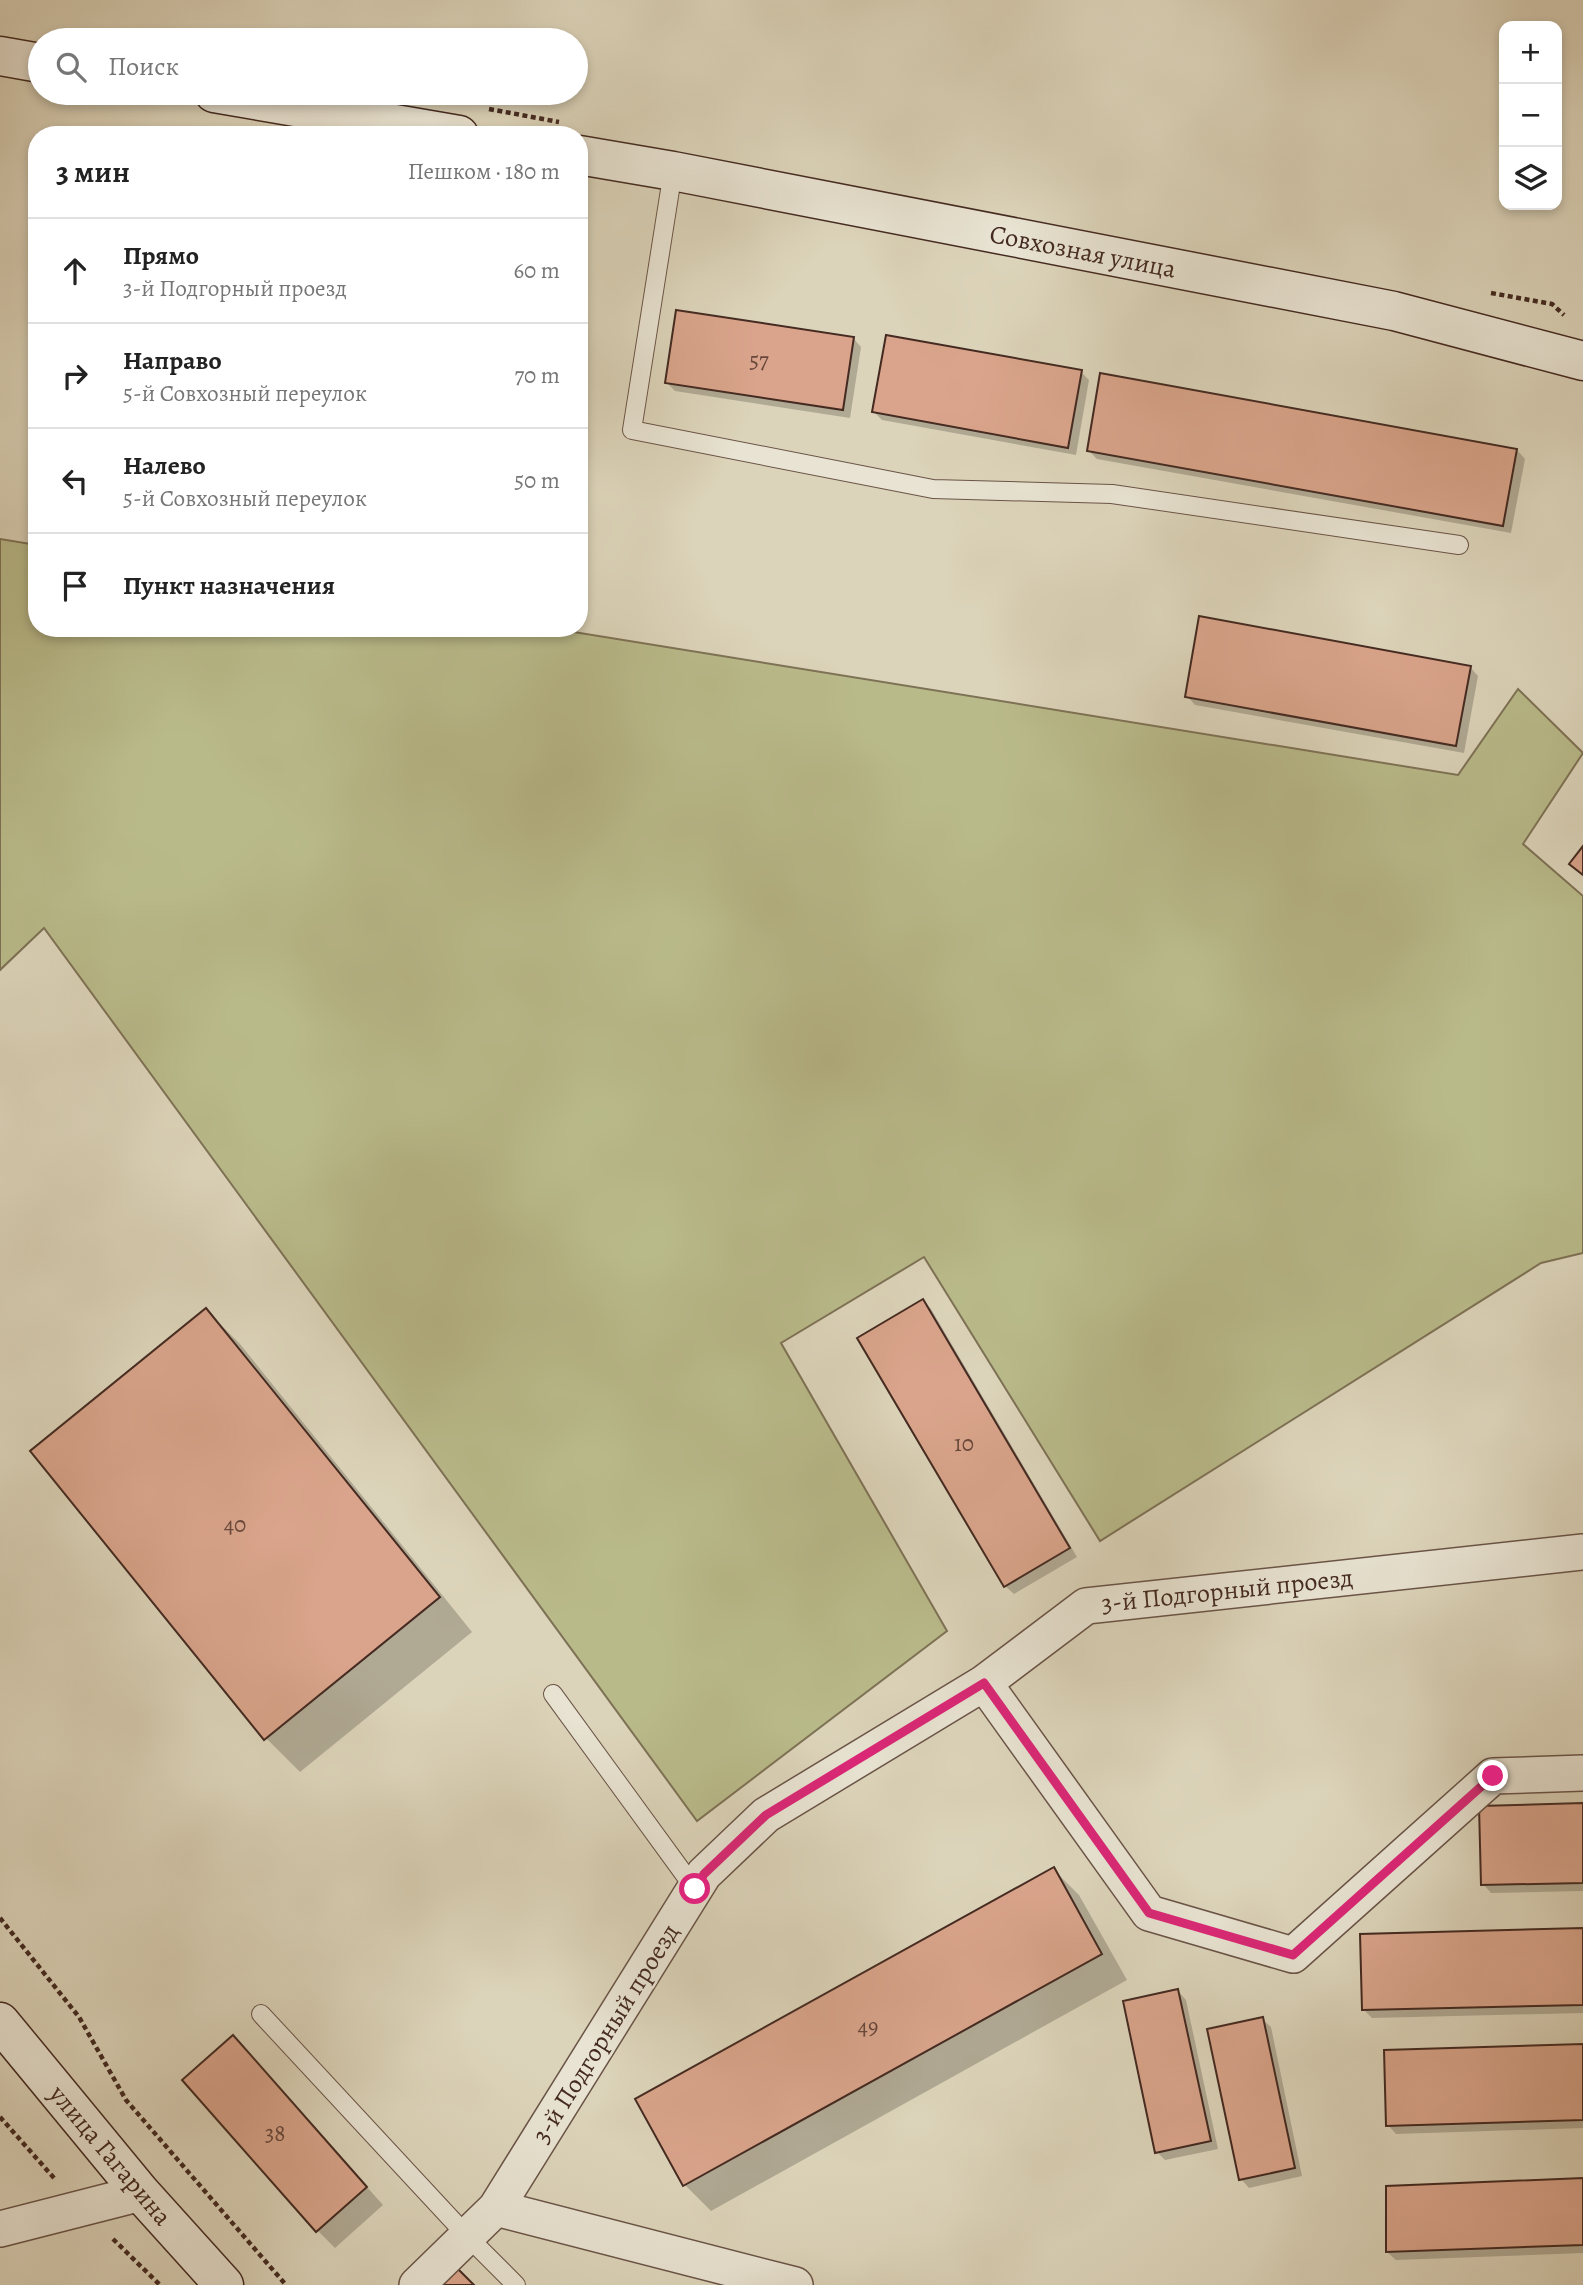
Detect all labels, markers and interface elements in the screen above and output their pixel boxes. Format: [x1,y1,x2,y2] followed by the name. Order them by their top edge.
[1499,21,1562,210] map controls
[1499,21,1562,84] button: +
[28,28,588,105] search box
[52,48,90,86] icon: search
[108,49,179,84] text: Поиск
[1499,84,1562,147] button: −
[1499,147,1562,210] button: layers
[56,152,130,192] text: 3 мин
[408,156,560,187] text: Пешком · 180 m
[987,216,1179,287] street label: Совхозная улица
[123,238,199,273] text: Прямо
[56,252,94,290] icon: ahead
[513,255,560,286] text: 60 m
[123,273,347,304] text: 3-й Подгорный проезд
[123,343,222,378] text: Направо
[749,345,769,376] house number: 57
[56,357,94,395] icon: right
[514,360,560,391] text: 70 m
[123,378,367,409] text: 5-й Совхозный переулок
[123,448,206,483] text: Налево
[56,462,94,500] icon: left
[514,465,560,496] text: 50 m
[123,483,367,514] text: 5-й Совхозный переулок
[56,567,94,605] icon: arrive
[123,568,335,603] text: Пункт назначения
[954,1428,974,1459] house number: 10
[224,1509,246,1540] house number: 40
[1099,1560,1355,1621] street label: 3-й Подгорный проезд
[1477,1760,1508,1791] route end
[679,1873,710,1904] route start
[524,1917,687,2150] street label: 3-й Подгорный проезд
[858,2011,878,2042] house number: 49
[41,2077,180,2233] street label: улица Гагарина
[265,2118,285,2149] house number: 38

